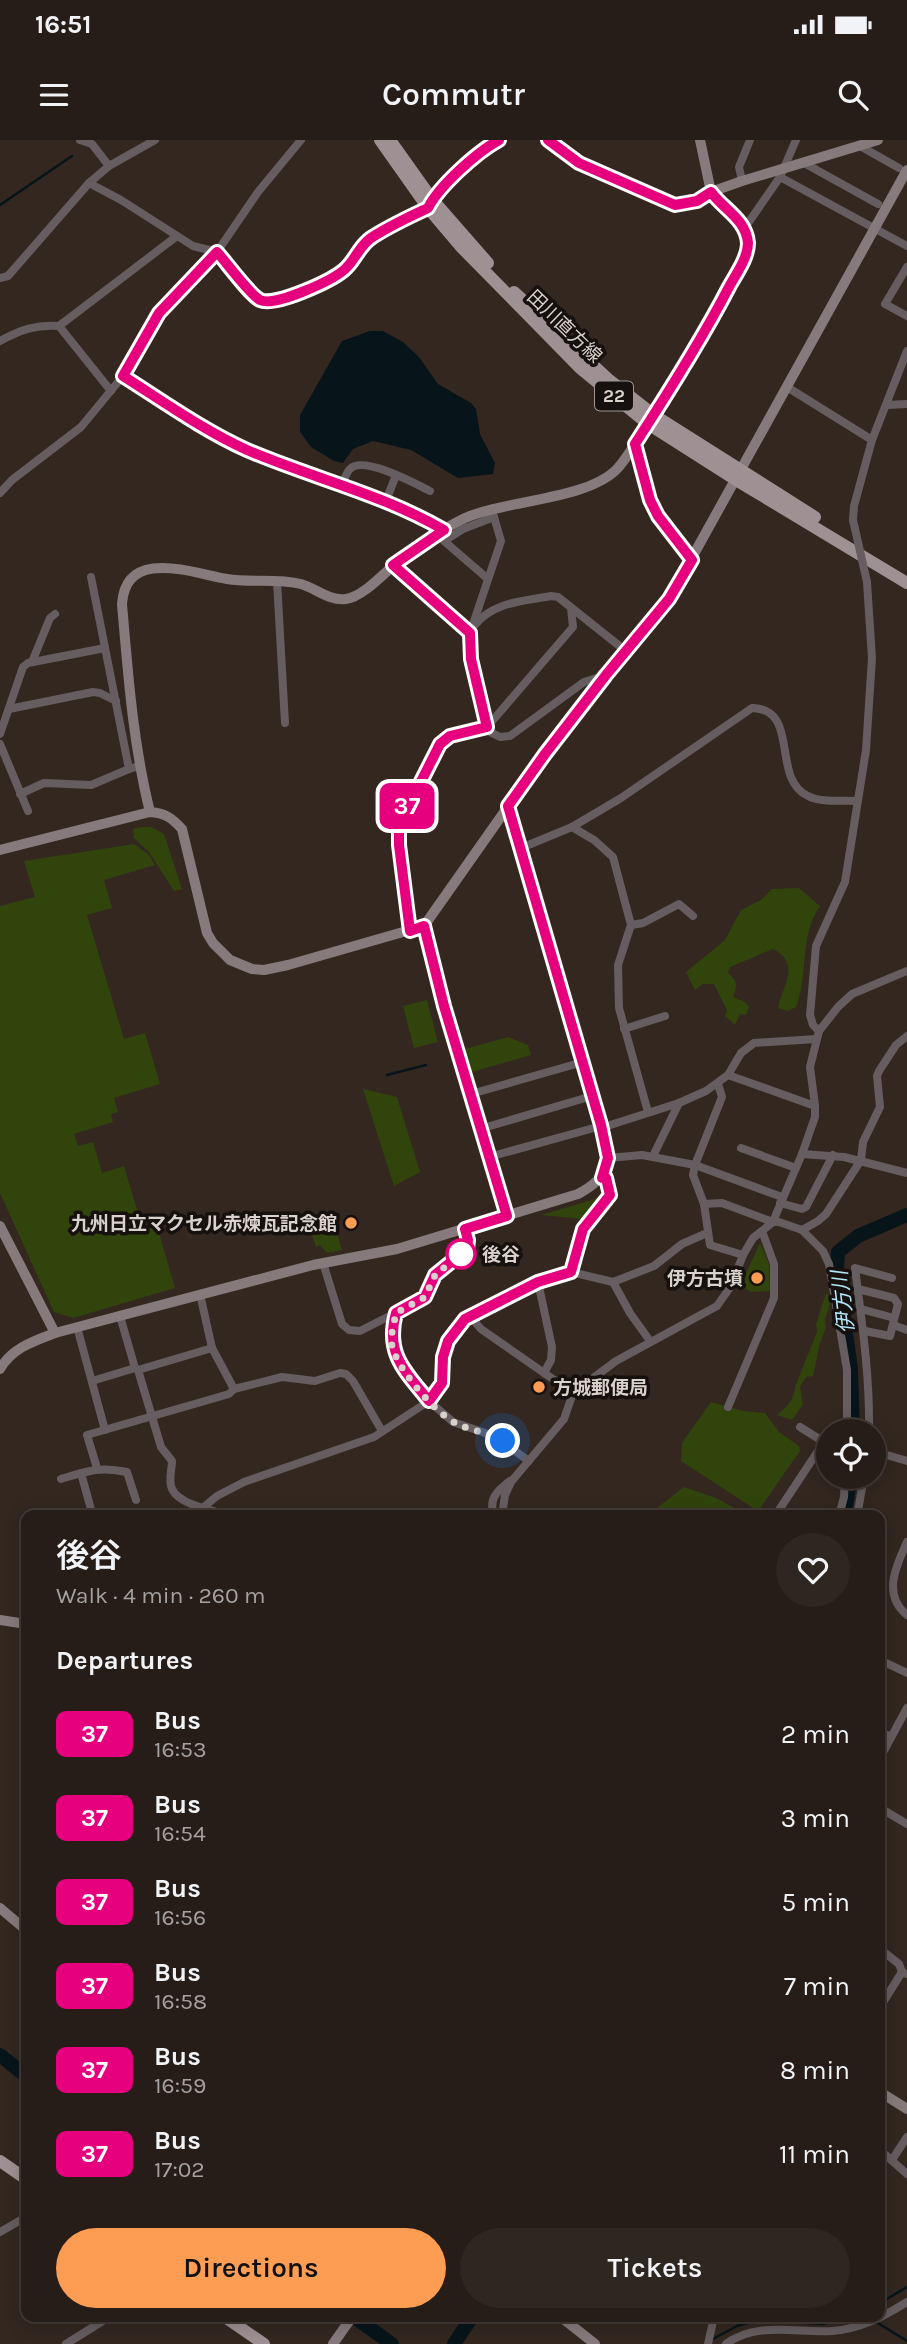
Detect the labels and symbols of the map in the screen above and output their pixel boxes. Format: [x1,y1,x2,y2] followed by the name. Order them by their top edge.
[522,286,606,368] street label: 田川直方線
[595,382,633,410] road number: 22
[376,783,438,829] line badge: 37
[71,1213,337,1235] place label: 九州日立マクセル赤煉瓦記念館
[343,1215,359,1231] marker: 九州日立マクセル赤煉瓦記念館
[446,1239,476,1269] marker: 後谷
[482,1244,520,1266] place label: 後谷
[827,1267,859,1335] water label: 伊方川
[667,1268,743,1290] place label: 伊方古墳
[749,1270,765,1286] marker: 伊方古墳
[553,1377,648,1399] place label: 方城郵便局
[531,1379,547,1395] marker: 方城郵便局
[485,1423,520,1458] your location

